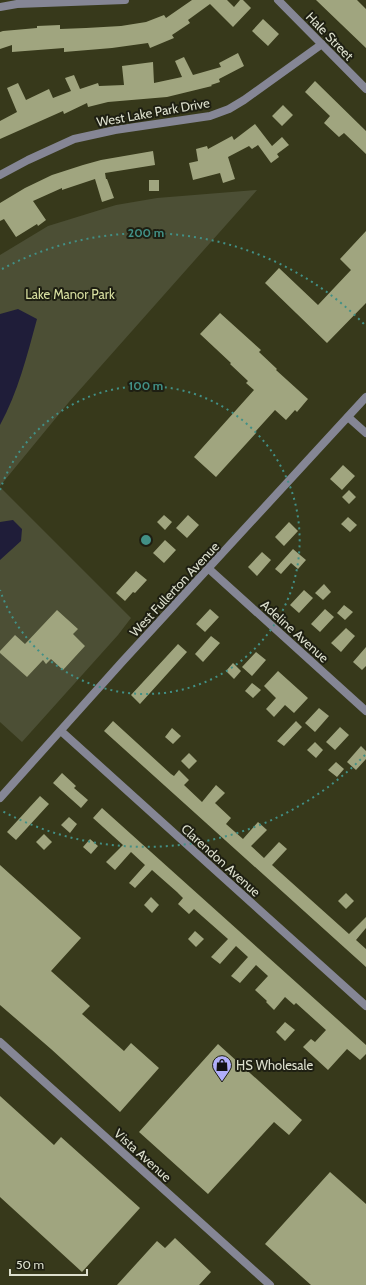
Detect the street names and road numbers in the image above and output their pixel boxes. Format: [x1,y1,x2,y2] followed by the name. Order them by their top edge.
[303,8,357,64] street label: Hale Street
[95,94,211,130] street label: West Lake Park Drive
[126,538,222,640] street label: West Fullerton Avenue
[258,596,332,666] street label: Adeline Avenue
[178,820,264,900] street label: Clarendon Avenue
[111,1125,175,1185] street label: Vista Avenue

